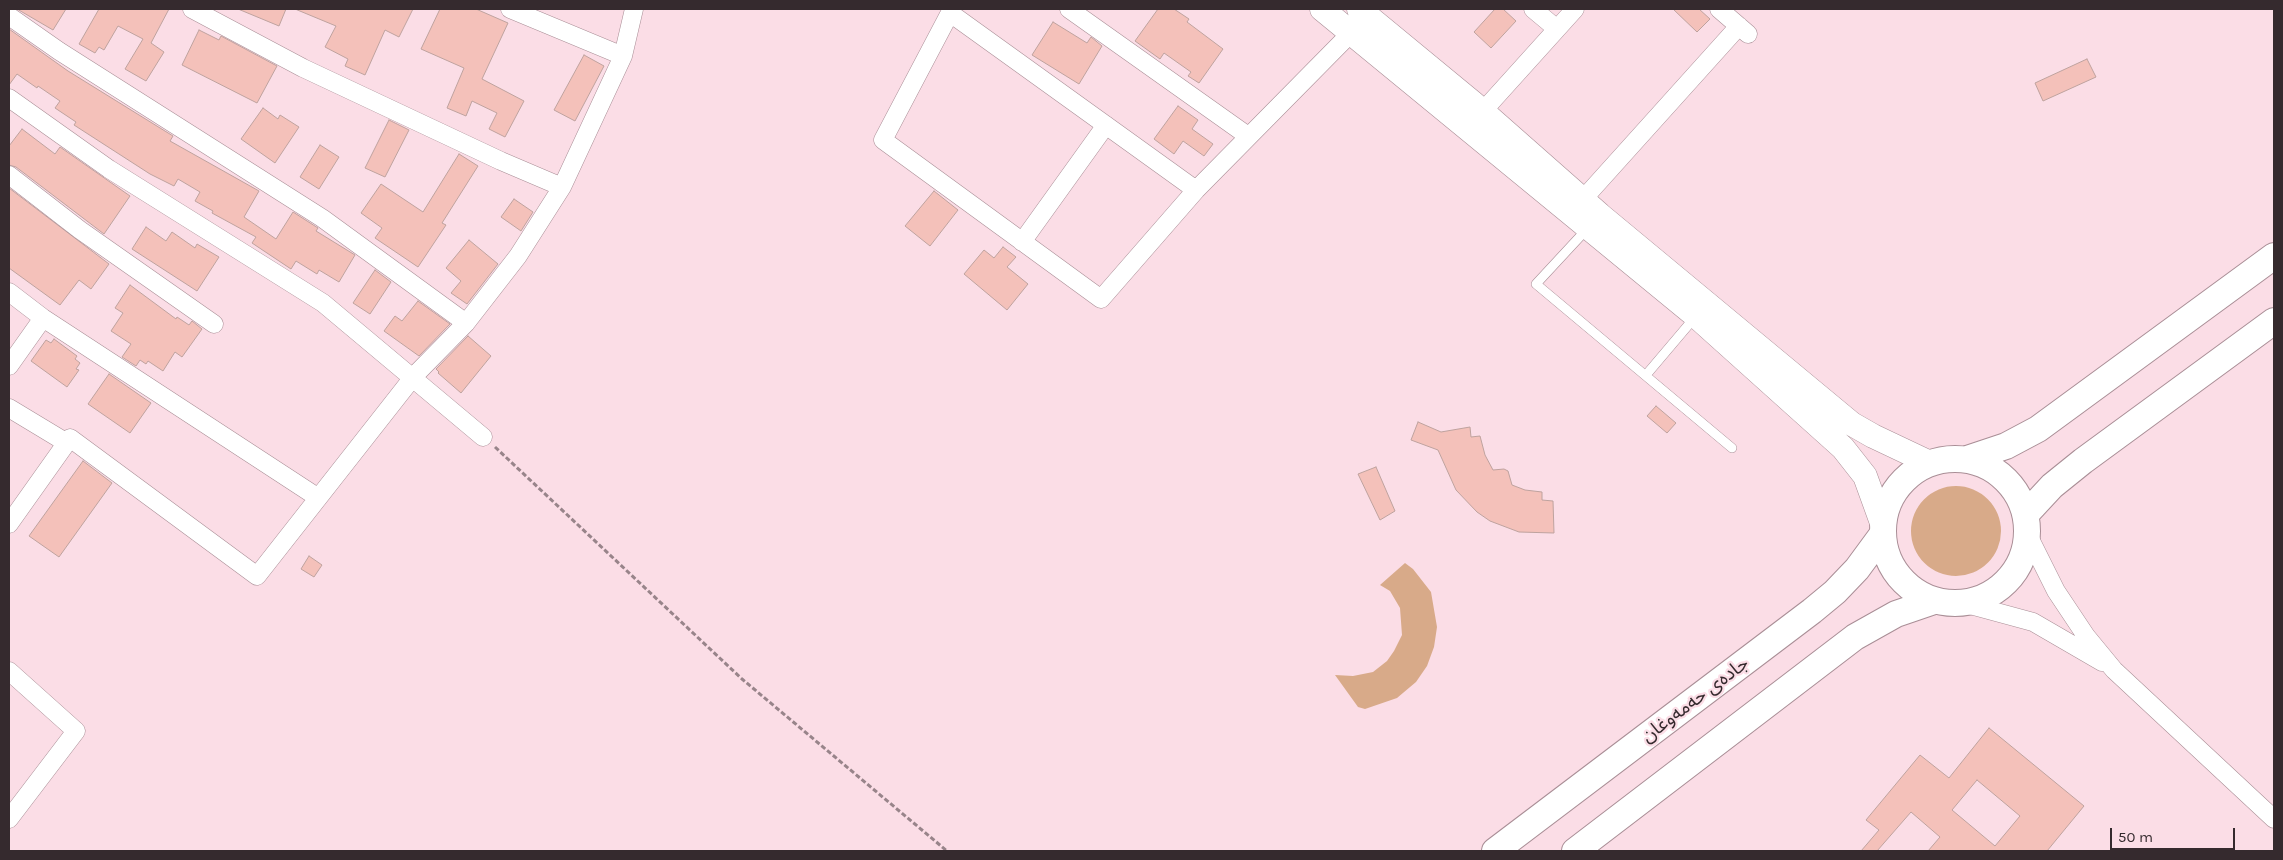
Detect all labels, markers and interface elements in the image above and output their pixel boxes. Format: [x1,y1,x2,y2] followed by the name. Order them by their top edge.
[1637,652,1753,748] street label: جادەی حەمەوغان
[2113,818,2238,850] scale bar
[2118,828,2153,846] text: 50 m

